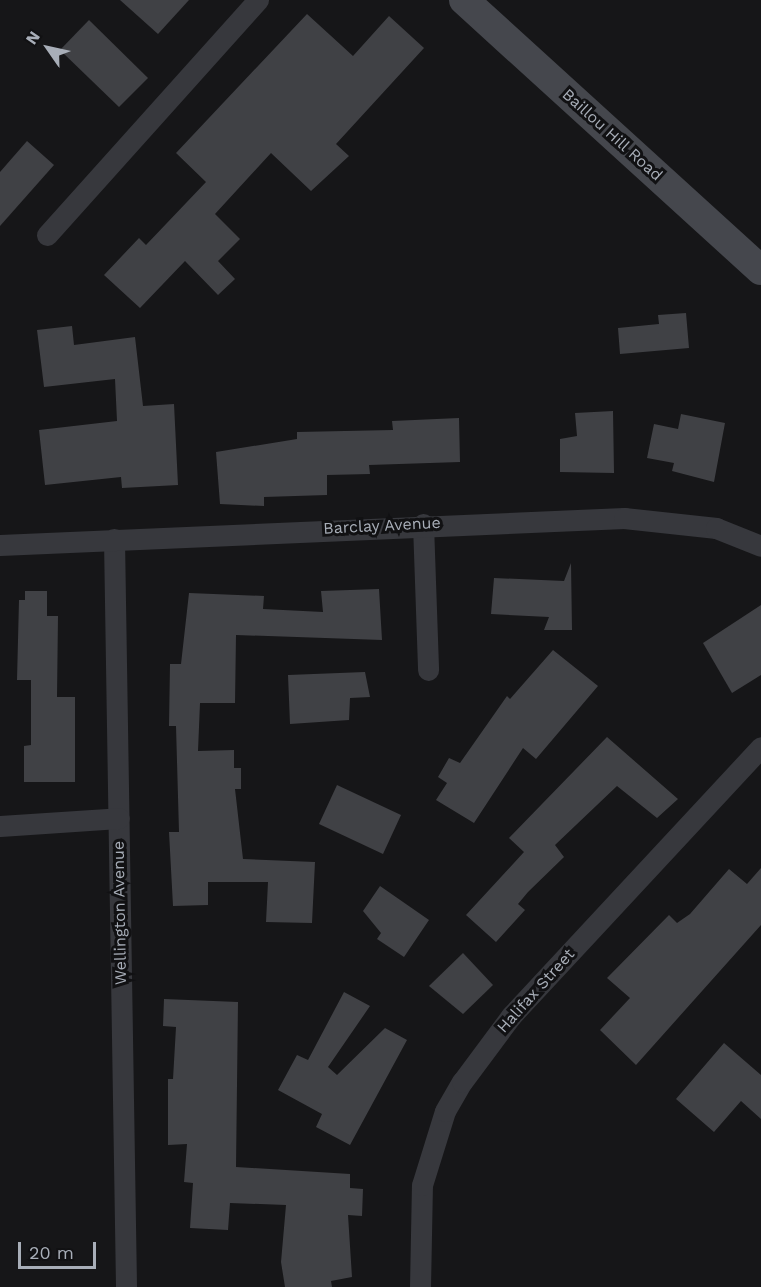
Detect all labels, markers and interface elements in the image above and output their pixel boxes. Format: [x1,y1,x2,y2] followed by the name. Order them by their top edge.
[18,18,78,78] north arrow
[21,27,44,48] text: N
[558,85,666,185] street label: Baillou Hill Road
[322,513,442,539] street label: Barclay Avenue
[109,840,131,986] street label: Wellington Avenue
[493,945,579,1037] street label: Halifax Street
[21,1230,99,1268] scale bar
[29,1242,74,1263] text: 20 m

